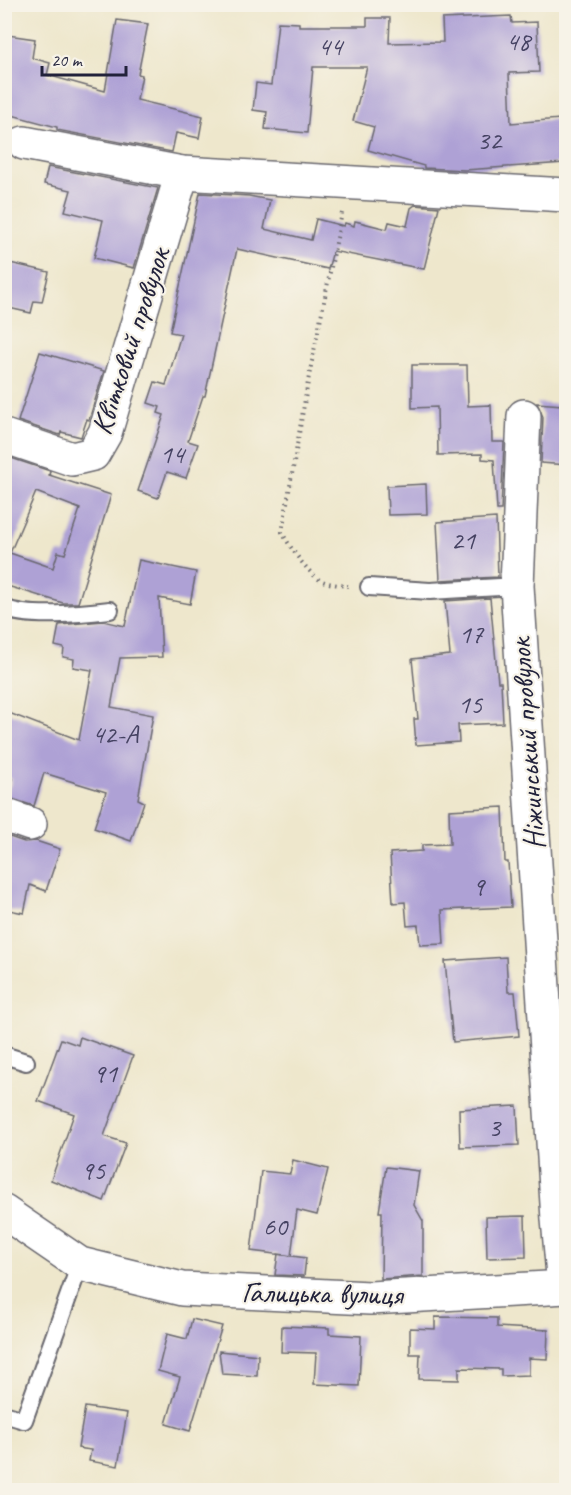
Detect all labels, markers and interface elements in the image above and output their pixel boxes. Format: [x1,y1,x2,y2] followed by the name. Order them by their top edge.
[506,24,533,58] house number: 48
[318,29,345,63] house number: 44
[42,39,126,77] scale bar
[51,49,84,71] text: 20 m
[477,123,503,157] house number: 32
[82,241,179,439] street label: Квітковий провулок
[160,437,187,471] house number: 14
[451,523,477,557] house number: 21
[459,617,485,651] house number: 17
[501,635,553,851] street label: Ніжинський провулок
[458,687,484,721] house number: 15
[92,717,140,751] house number: 42-А
[472,869,486,903] house number: 9
[93,1056,119,1090] house number: 91
[488,1110,502,1144] house number: 3
[81,1153,107,1187] house number: 95
[263,1209,289,1243] house number: 60
[241,1273,405,1313] street label: Галицька вулиця

